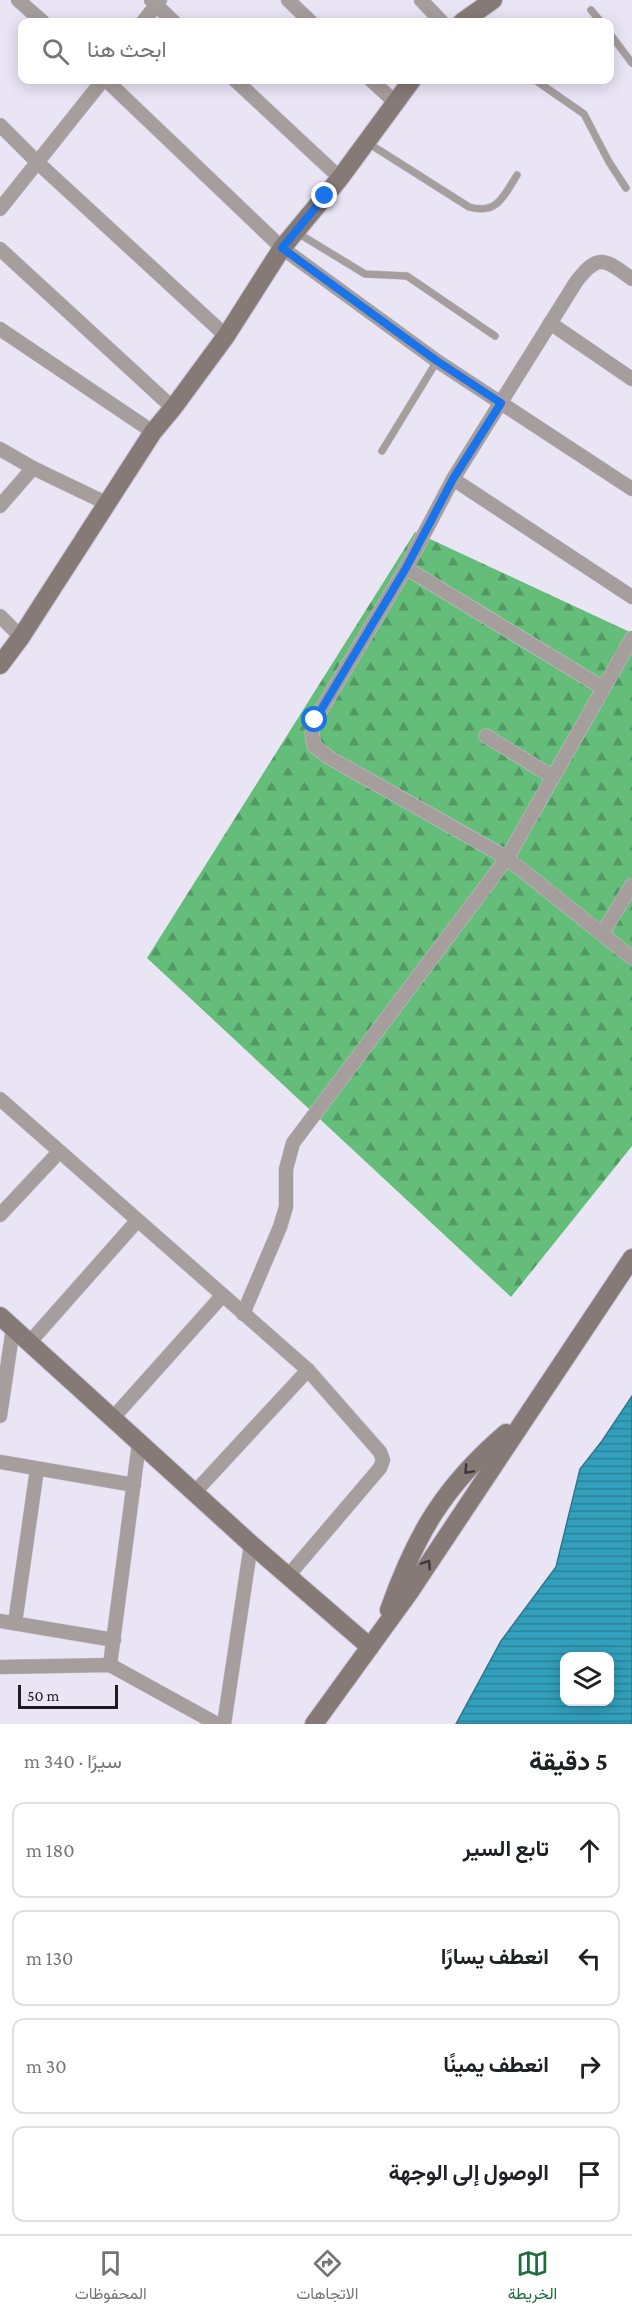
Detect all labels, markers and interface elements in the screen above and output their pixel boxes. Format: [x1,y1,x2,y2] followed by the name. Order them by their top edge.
[18,18,614,84] search box
[39,35,72,68] icon: search
[87,37,167,62] text: ابحث هنا
[311,182,337,208] route end
[301,706,327,732] route start
[464,1463,475,1474] one-way arrow
[420,1560,432,1570] one-way arrow
[560,1652,614,1706] map controls
[560,1652,614,1706] button: layers
[18,1682,118,1710] scale bar
[27,1687,59,1704] text: 50 m
[529,1747,608,1776] text: 5 دقيقة
[24,1750,122,1772] text: سيرًا · 340 m
[573,1834,606,1867] icon: ahead
[463,1836,549,1861] text: تابع السير
[26,1839,75,1861] text: 180 m
[573,1942,606,1975] icon: left
[441,1944,549,1969] text: انعطف يسارًا
[26,1947,73,1969] text: 130 m
[573,2050,606,2083] icon: right
[443,2052,549,2077] text: انعطف يمينًا
[26,2055,67,2077] text: 30 m
[573,2158,606,2191] icon: arrive
[388,2160,549,2185] text: الوصول إلى الوجهة
[75,2247,147,2308] tab: المحفوظات
[296,2247,358,2308] tab: الاتجاهات
[508,2247,557,2308] tab: الخريطة

